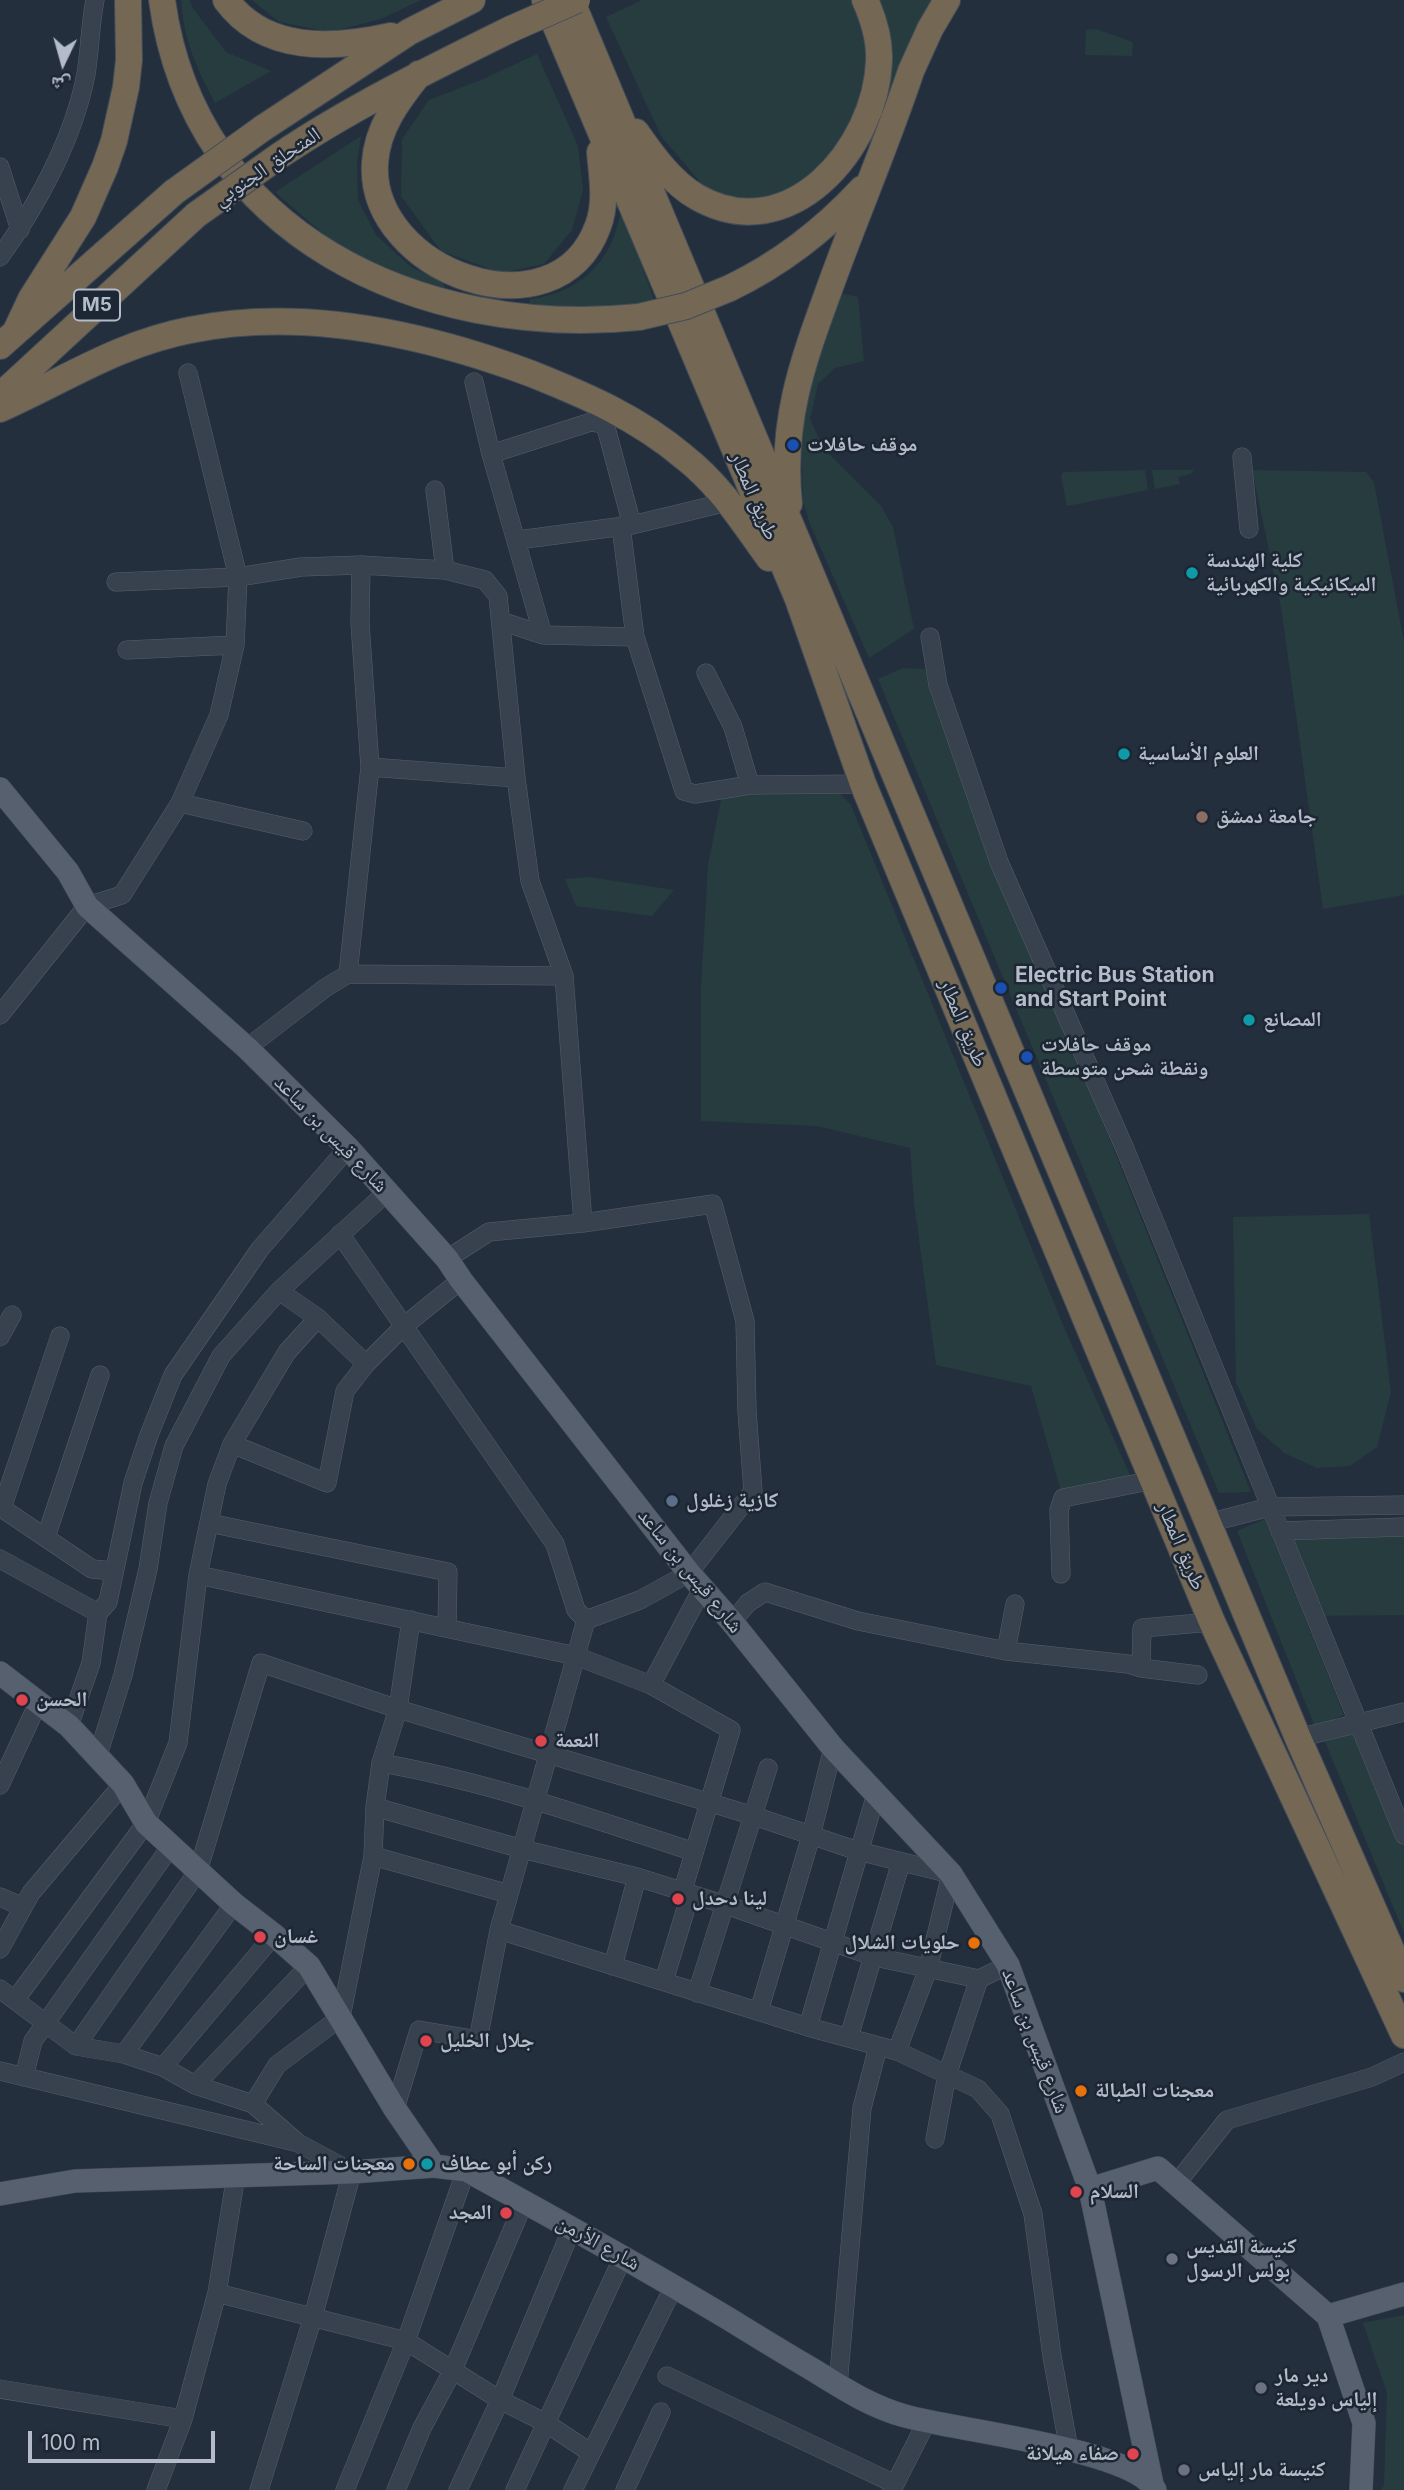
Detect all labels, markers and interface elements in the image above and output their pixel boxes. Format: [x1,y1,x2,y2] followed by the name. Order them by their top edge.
[28,28,98,98] north arrow
[50,72,72,97] text: ش
[209,122,325,212] street label: المتحلق الجنوبي
[74,290,120,320] road number: M5
[807,432,917,458] place label: موقف حافلات
[785,437,801,453] marker: موقف حافلات
[724,448,784,544] street label: طريق المطار
[1206,548,1376,598] place label: كلية الهندسة الميكانيكية والكهربائية
[1184,565,1200,581] marker: كلية الهندسة الميكانيكية والكهربائية
[1138,741,1259,767] place label: العلوم الأساسية
[1116,746,1132,762] marker: العلوم الأساسية
[1216,804,1317,830] place label: جامعة دمشق
[1194,809,1210,825] marker: جامعة دمشق
[1015,963,1214,1013] place label: Electric Bus Station and Start Point
[933,975,993,1071] street label: طريق المطار
[993,980,1009,996] marker: Electric Bus Station and Start Point
[1263,1007,1322,1033] place label: المصانع
[1241,1012,1257,1028] marker: المصانع
[1041,1032,1209,1082] place label: موقف حافلات ونقطة شحن متوسطة
[1019,1049,1035,1065] marker: موقف حافلات ونقطة شحن متوسطة
[269,1070,393,1198] street label: شارع قيس بن ساعد
[686,1488,778,1514] place label: كازية زغلول
[664,1493,680,1509] marker: كازية زغلول
[1151,1498,1211,1594] street label: طريق المطار
[632,1504,748,1638] street label: شارع قيس بن ساعد
[36,1687,88,1713] place label: الحسن
[14,1692,30,1708] marker: الحسن
[555,1728,600,1754] place label: النعمة
[533,1733,549,1749] marker: النعمة
[692,1886,767,1912] place label: لينا دحدل
[670,1891,686,1907] marker: لينا دحدل
[274,1924,318,1950] place label: غسان
[252,1929,268,1945] marker: غسان
[845,1930,960,1956] place label: حلويات الشلال
[966,1935,982,1951] marker: حلويات الشلال
[996,1965,1074,2117] street label: شارع قيس بن ساعد
[440,2028,535,2054] place label: جلال الخليل
[418,2033,434,2049] marker: جلال الخليل
[1095,2078,1214,2104] place label: معجنات الطبالة
[1073,2083,1089,2099] marker: معجنات الطبالة
[273,2151,395,2177] place label: معجنات الساحة
[441,2151,552,2177] place label: ركن أبو عطاف
[401,2156,417,2172] marker: معجنات الساحة
[419,2156,435,2172] marker: ركن أبو عطاف
[1090,2179,1139,2205] place label: السلام
[1068,2184,1084,2200] marker: السلام
[449,2200,492,2226] place label: المجد
[498,2205,514,2221] marker: المجد
[552,2210,644,2276] street label: شارع الأرمن
[1186,2234,1297,2284] place label: كنيسة القديس بولس الرسول
[1164,2251,1180,2267] marker: كنيسة القديس بولس الرسول
[1275,2363,1377,2413] place label: دير مار إلياس دويلعة
[1253,2380,1269,2396] marker: دير مار إلياس دويلعة
[32,2416,219,2460] scale bar
[41,2430,100,2455] text: 100 m
[1026,2441,1119,2467] place label: صفاء هيلانة
[1125,2446,1141,2462] marker: صفاء هيلانة
[1198,2457,1326,2483] place label: كنيسة مار إلياس
[1176,2462,1192,2478] marker: كنيسة مار إلياس

